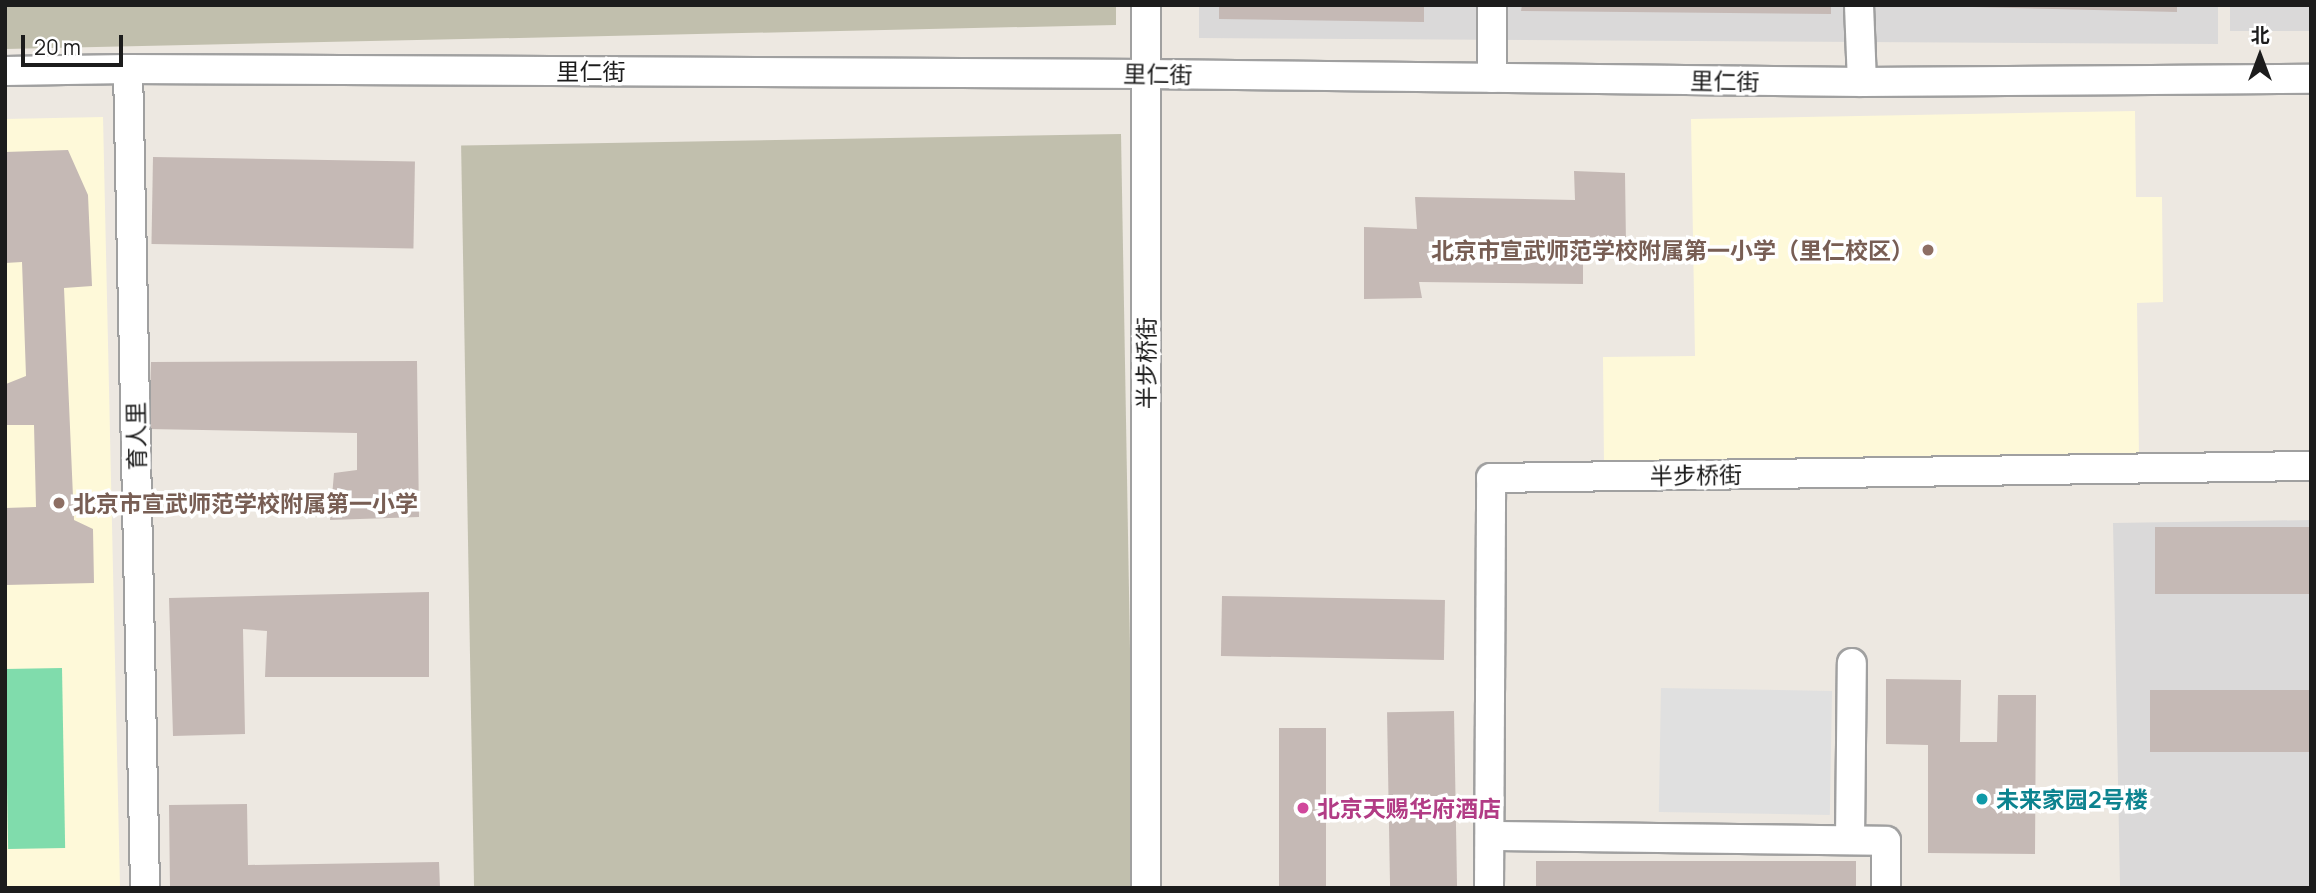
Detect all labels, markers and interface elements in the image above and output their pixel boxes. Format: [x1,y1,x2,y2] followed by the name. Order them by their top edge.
[24,21,126,65] scale bar
[2225,21,2295,91] north arrow
[2250,22,2270,48] text: 北
[34,33,81,61] text: 20 m
[557,57,625,85] street label: 里仁街
[1123,60,1193,88] street label: 里仁街
[1690,67,1760,95] street label: 里仁街
[1431,236,1914,264] place label: 北京市宣武师范学校附属第一小学（里仁校区）
[1920,242,1936,258] marker: 北京市宣武师范学校附属第一小学（里仁校区）
[1132,317,1160,409] street label: 半步桥街
[122,401,150,471] street label: 育人里
[1650,460,1742,490] street label: 半步桥街
[73,489,418,517] place label: 北京市宣武师范学校附属第一小学
[51,495,67,511] marker: 北京市宣武师范学校附属第一小学
[1996,785,2148,813] place label: 未来家园2号楼
[1974,791,1990,807] marker: 未来家园2号楼
[1317,794,1501,822] place label: 北京天赐华府酒店
[1295,800,1311,816] marker: 北京天赐华府酒店

